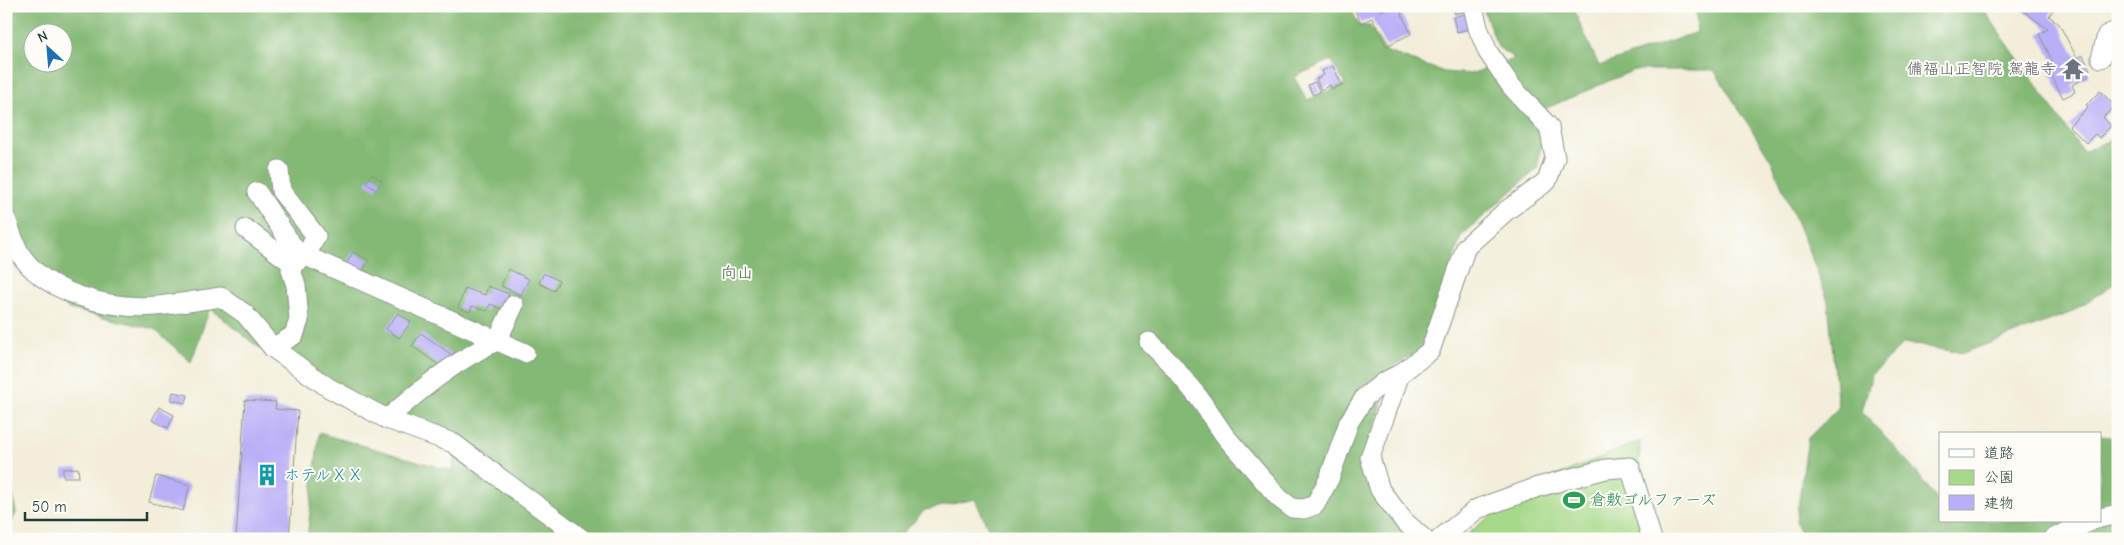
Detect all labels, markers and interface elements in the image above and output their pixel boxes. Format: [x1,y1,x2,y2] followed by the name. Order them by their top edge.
[22,22,72,72] north arrow
[35,27,50,46] text: N
[2060,56,2086,82] temple icon: 備福山正智院 駕龍寺
[1907,60,2056,78] place label: 備福山正智院 駕龍寺
[721,264,753,282] park label: 向山
[1939,432,2102,522] legend
[1984,444,2014,462] text: 道路
[254,462,280,488] building icon: ホテルＸＸ
[284,466,363,484] place label: ホテルＸＸ
[1984,468,2014,486] text: 公園
[1561,487,1587,513] sports icon: 倉敷ゴルファーズ
[25,490,148,522] scale bar
[1590,491,1716,509] place label: 倉敷ゴルファーズ
[1984,494,2014,512] text: 建物
[32,498,67,516] text: 50 m

